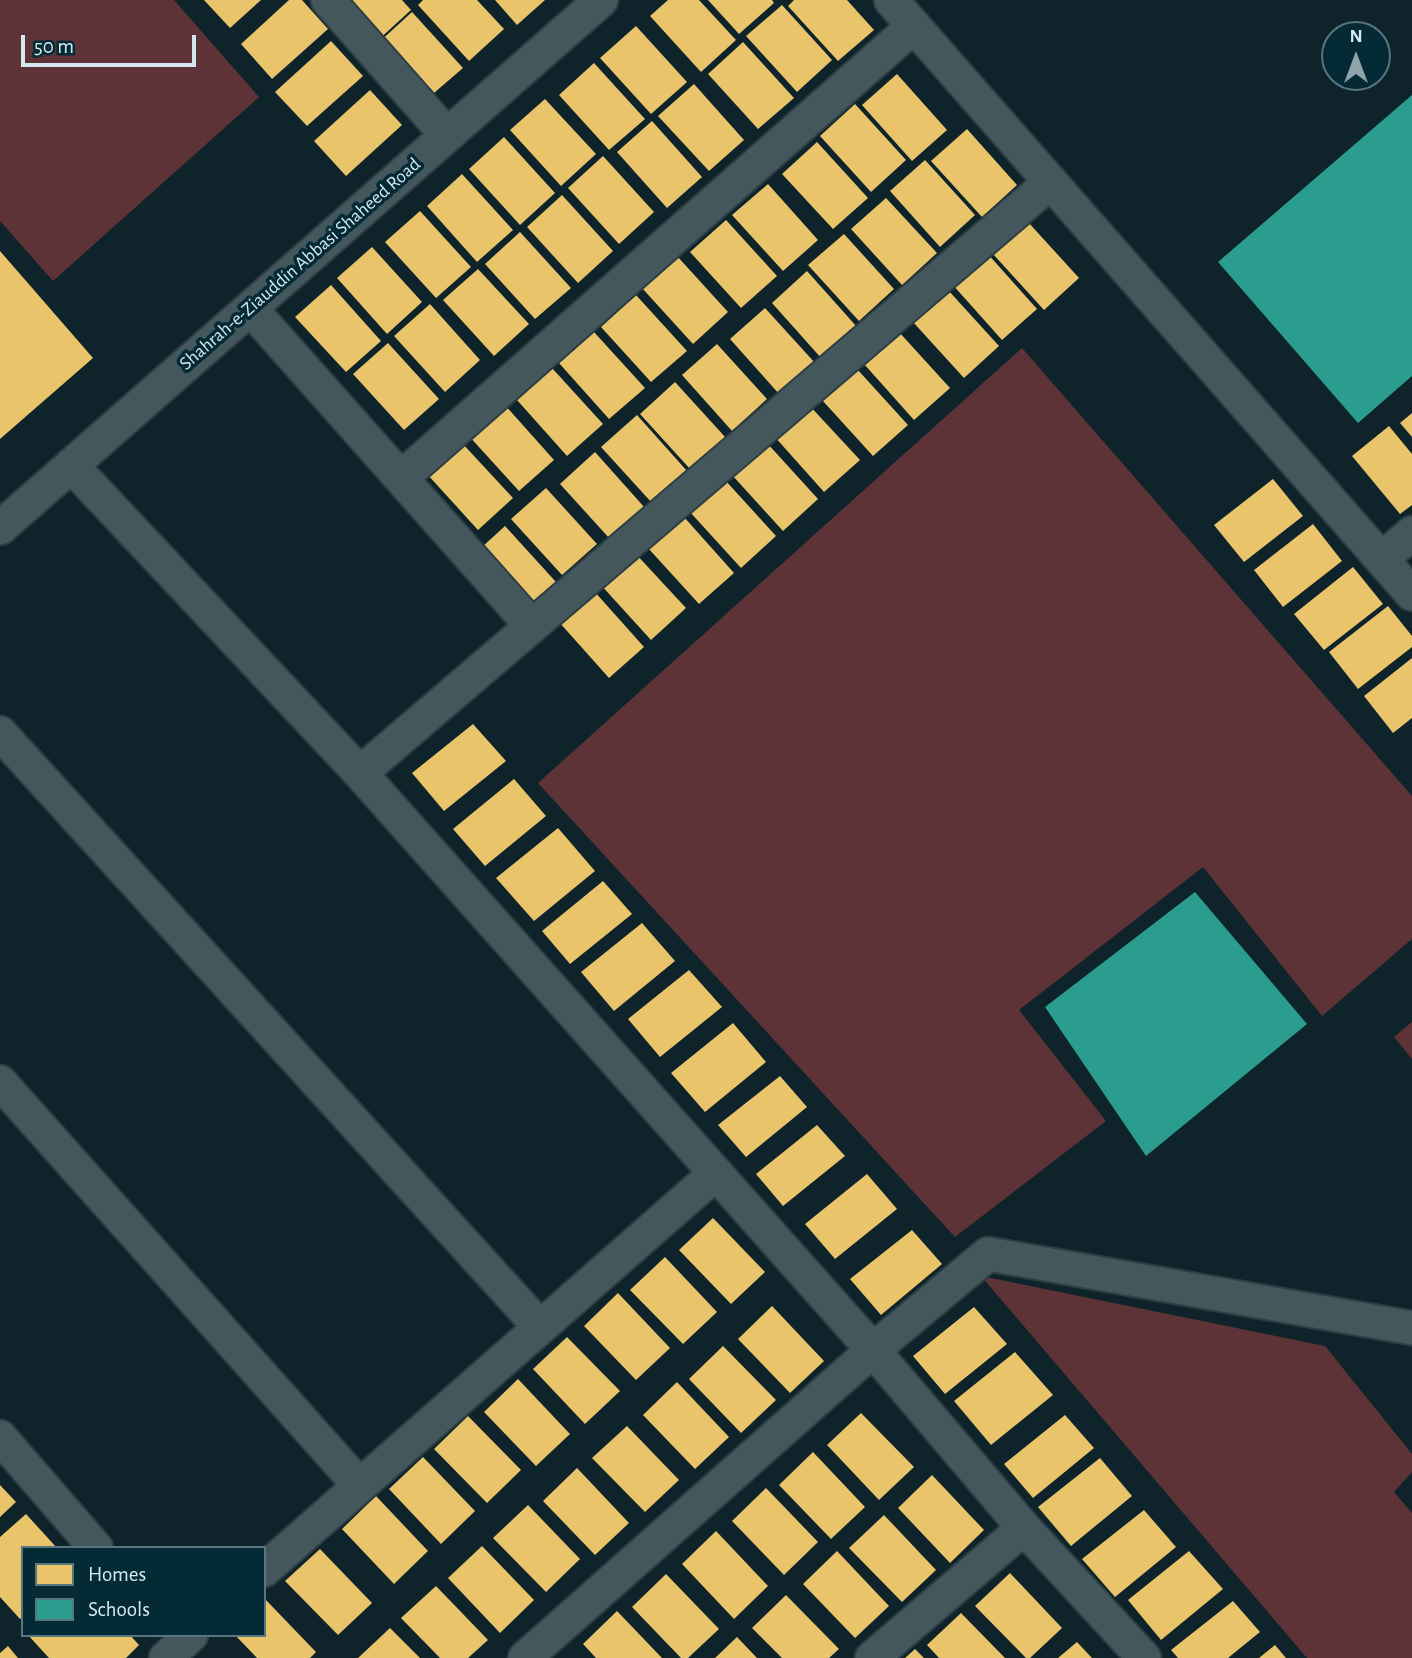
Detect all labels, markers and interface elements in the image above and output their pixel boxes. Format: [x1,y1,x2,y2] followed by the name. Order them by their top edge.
[24,21,200,65] scale bar
[1321,21,1391,91] north arrow
[1349,27,1363,46] text: N
[34,36,74,57] text: 50 m
[175,153,425,375] street label: Shahrah-e-Ziauddin Abbasi Shaheed Road
[21,1546,266,1637] legend
[88,1564,146,1585] text: Homes
[88,1599,150,1620] text: Schools

